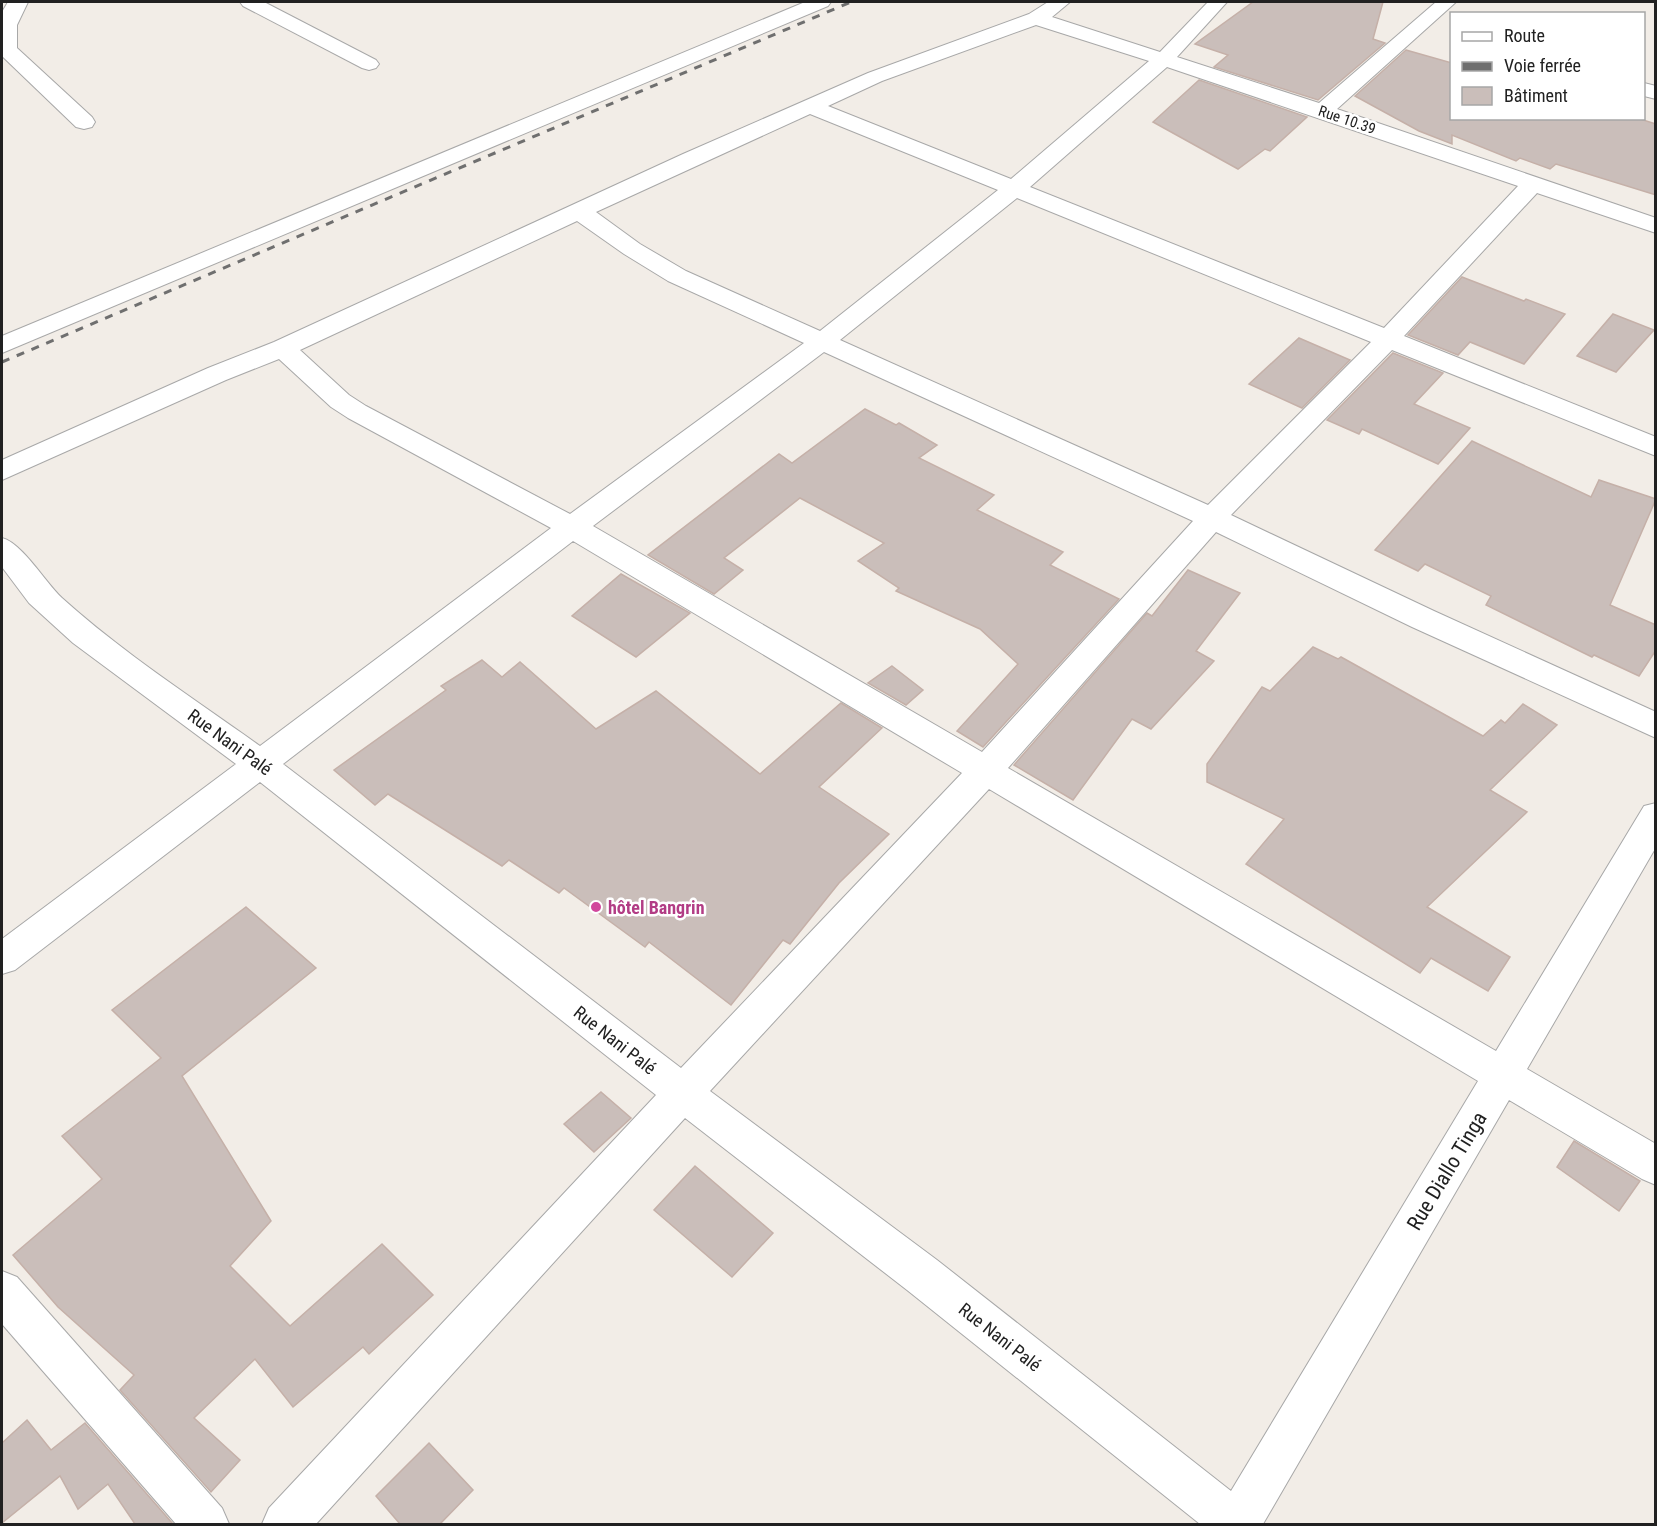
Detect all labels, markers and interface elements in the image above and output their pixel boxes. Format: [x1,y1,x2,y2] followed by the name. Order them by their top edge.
[1450,12,1645,120] legend
[1504,25,1545,46] text: Route
[1504,55,1581,76] text: Voie ferrée
[1504,85,1568,106] text: Bâtiment
[1316,102,1378,138] street label: Rue 10.39
[184,705,276,779] street label: Rue Nani Palé
[608,897,705,918] place label: hôtel Bangrin
[589,900,603,914] marker: hôtel Bangrin
[570,1001,660,1079] street label: Rue Nani Palé
[1402,1107,1492,1235] street label: Rue Diallo Tinga
[955,1298,1045,1376] street label: Rue Nani Palé

